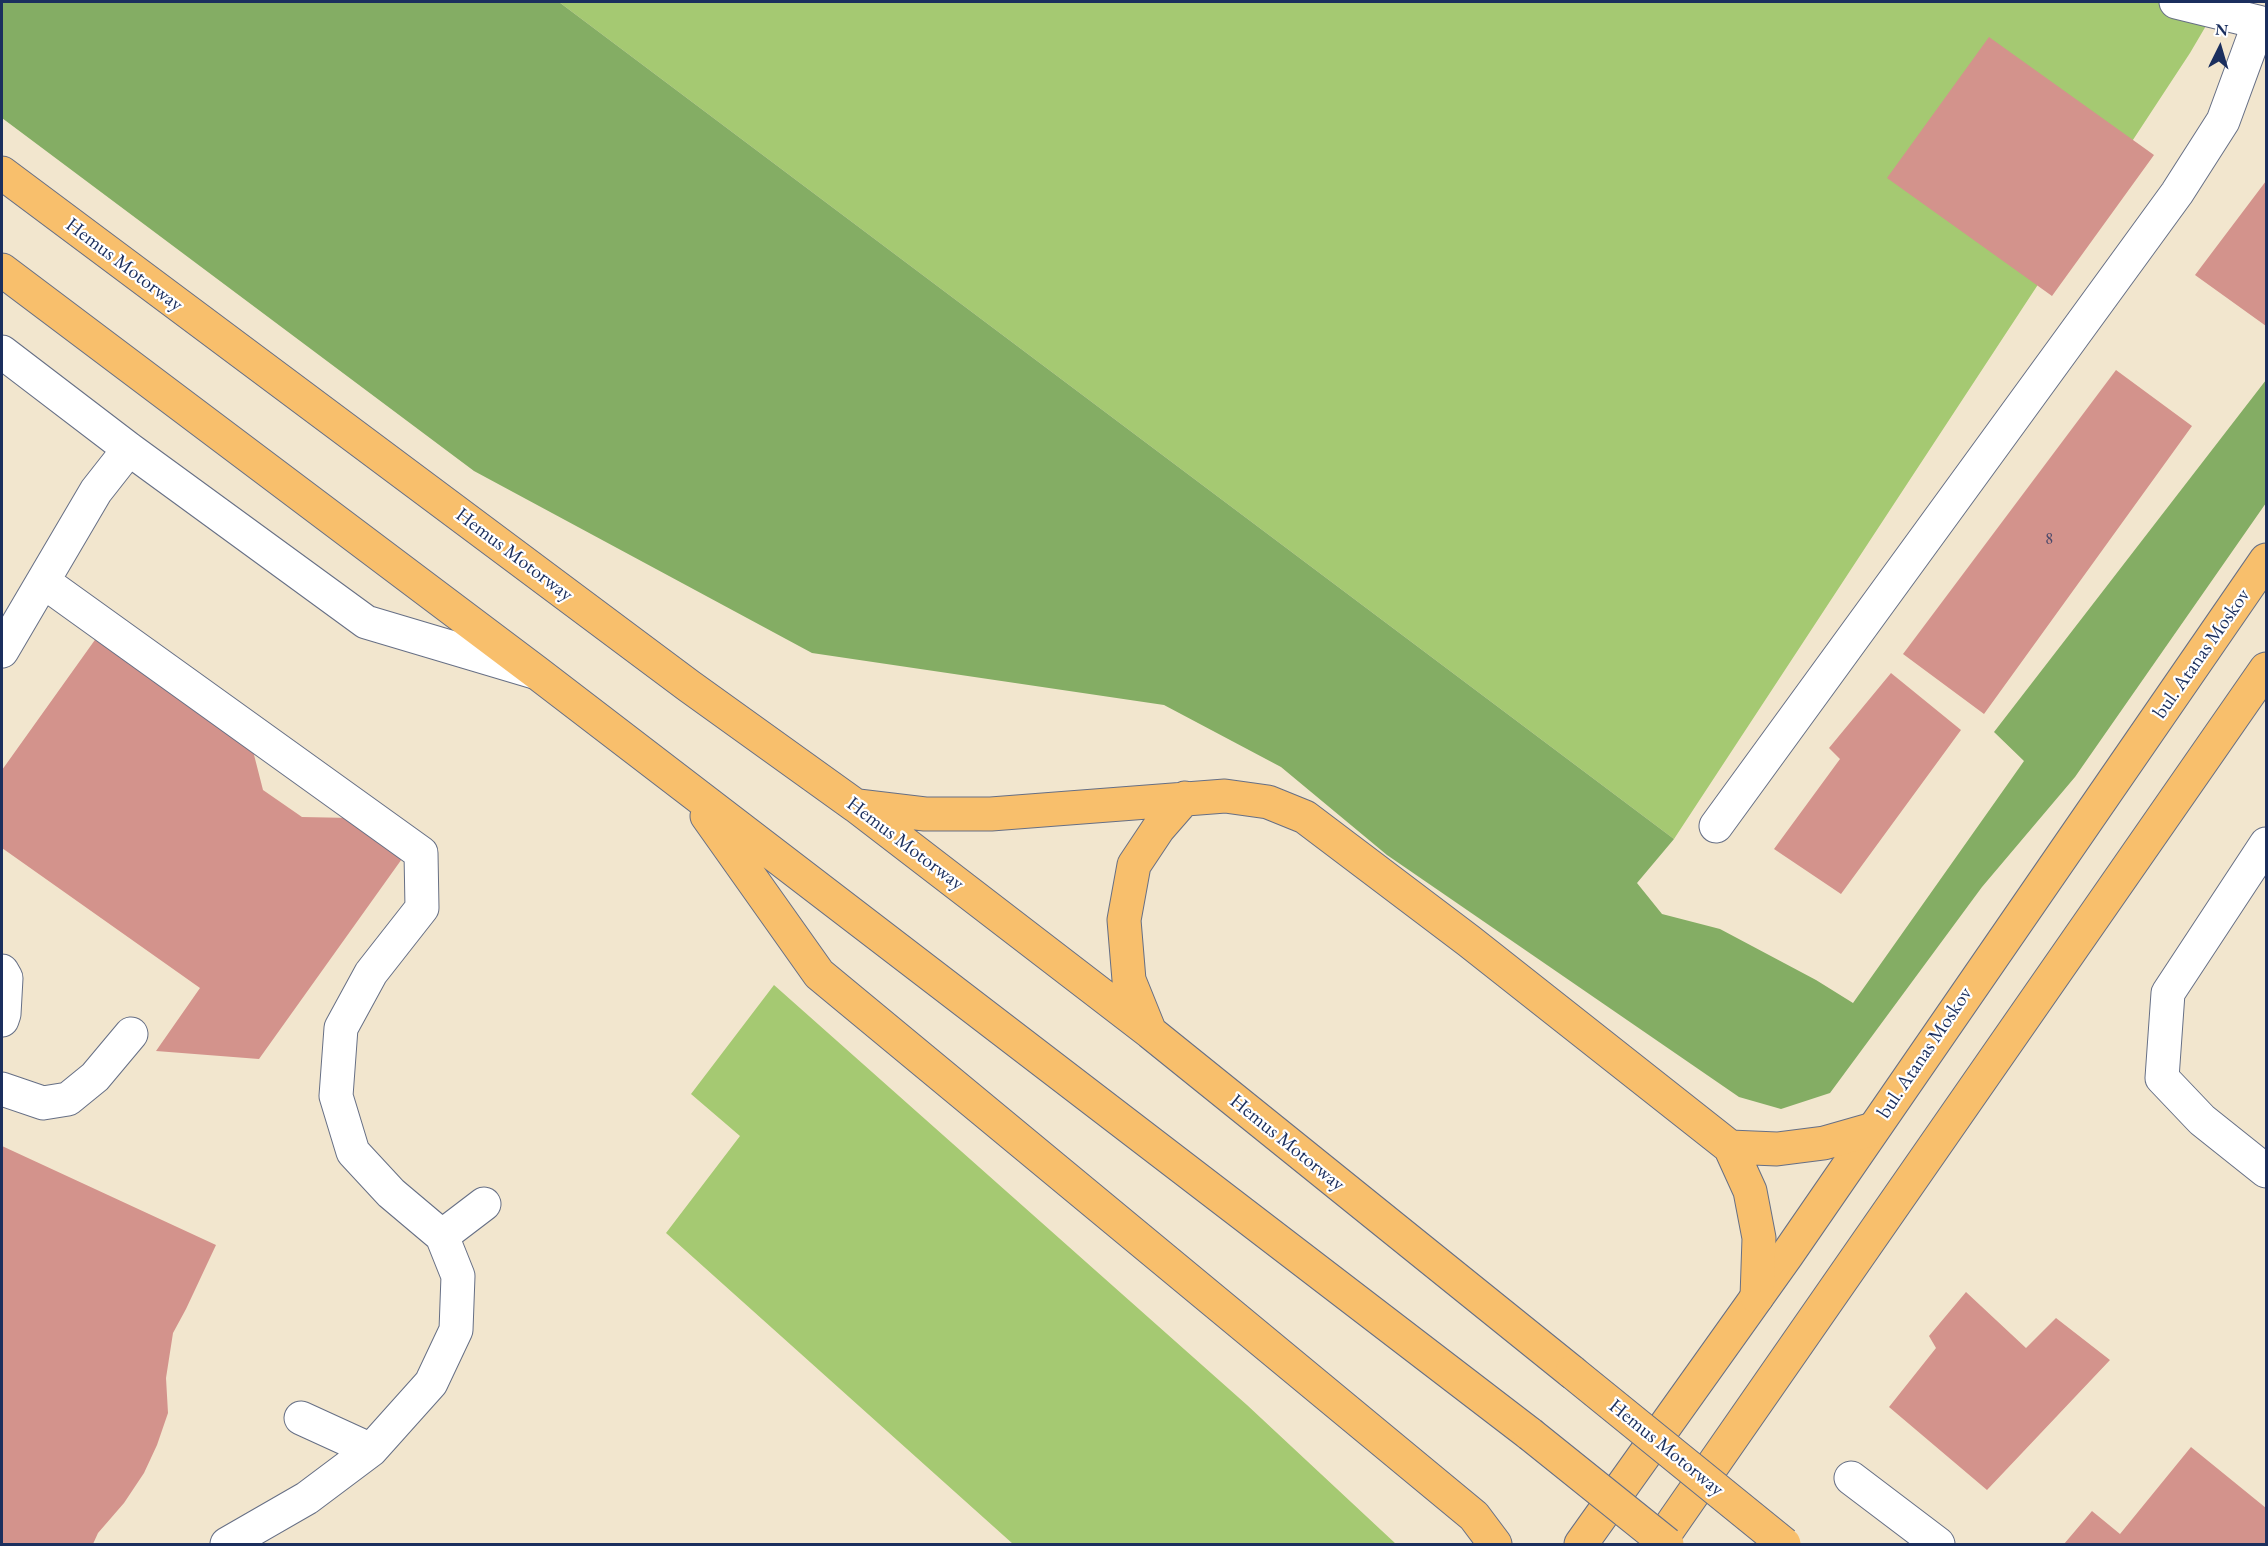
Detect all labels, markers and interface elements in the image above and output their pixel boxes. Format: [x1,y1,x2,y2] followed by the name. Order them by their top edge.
[2190,18,2250,78] north arrow
[2214,19,2229,41] text: N
[61,213,187,317] street label: Hemus Motorway
[451,503,577,607] street label: Hemus Motorway
[2045,530,2053,550] house number: 8
[2148,584,2256,724] street label: bul. Atanas Moskov
[842,792,968,896] street label: Hemus Motorway
[1872,983,1978,1123] street label: bul. Atanas Moskov
[1225,1089,1349,1197] street label: Hemus Motorway
[1604,1394,1728,1502] street label: Hemus Motorway

